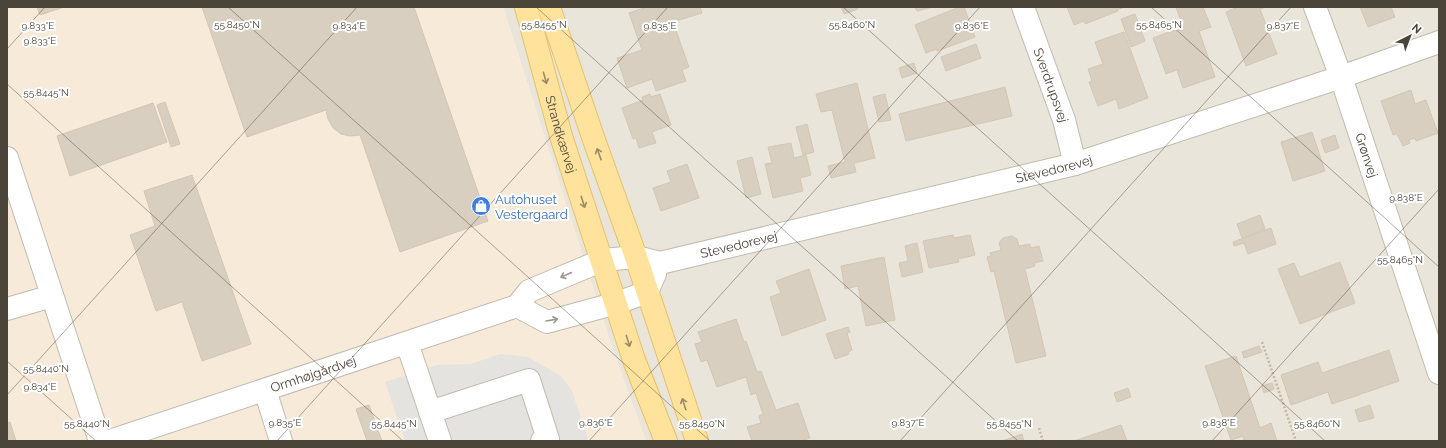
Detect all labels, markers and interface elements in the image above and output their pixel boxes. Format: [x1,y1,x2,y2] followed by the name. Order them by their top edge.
[1390,16,1430,56] north arrow
[214,19,260,30] text: 55.8450°N
[521,19,567,30] text: 55.8455°N
[829,19,875,30] text: 55.8460°N
[1136,19,1182,30] text: 55.8465°N
[22,20,54,31] text: 9.833°E
[332,20,366,31] text: 9.834°E
[643,20,677,31] text: 9.835°E
[955,20,989,31] text: 9.836°E
[1266,20,1300,31] text: 9.837°E
[1409,21,1424,37] text: N
[24,35,56,46] text: 9.833°E
[1031,46,1072,124] street label: Sverdrupsvej
[542,71,549,84] one-way arrow
[23,87,69,98] text: 55.8445°N
[543,94,580,175] street label: Strandkærvej
[1353,131,1381,179] street label: Grønvej
[594,148,602,160] one-way arrow
[1014,151,1094,185] street label: Stevedorevej
[495,192,568,222] place label: Autohuset Vestergaard
[1389,192,1423,203] text: 9.838°E
[470,195,492,217] shop icon: Autohuset Vestergaard
[580,195,588,207] one-way arrow
[699,228,779,261] street label: Stevedorevej
[1377,254,1423,265] text: 55.8465°N
[561,271,573,279] one-way arrow
[545,316,558,324] one-way arrow
[625,334,632,347] one-way arrow
[268,352,358,395] street label: Ormhøjgårdvej
[23,363,69,374] text: 55.8440°N
[23,381,57,392] text: 9.834°E
[680,398,688,410] one-way arrow
[268,417,302,428] text: 9.835°E
[579,417,613,428] text: 9.836°E
[891,417,925,428] text: 9.837°E
[1202,417,1236,428] text: 9.838°E
[64,418,110,429] text: 55.8440°N
[371,418,417,429] text: 55.8445°N
[679,418,725,429] text: 55.8450°N
[986,418,1032,429] text: 55.8455°N
[1294,418,1340,429] text: 55.8460°N

